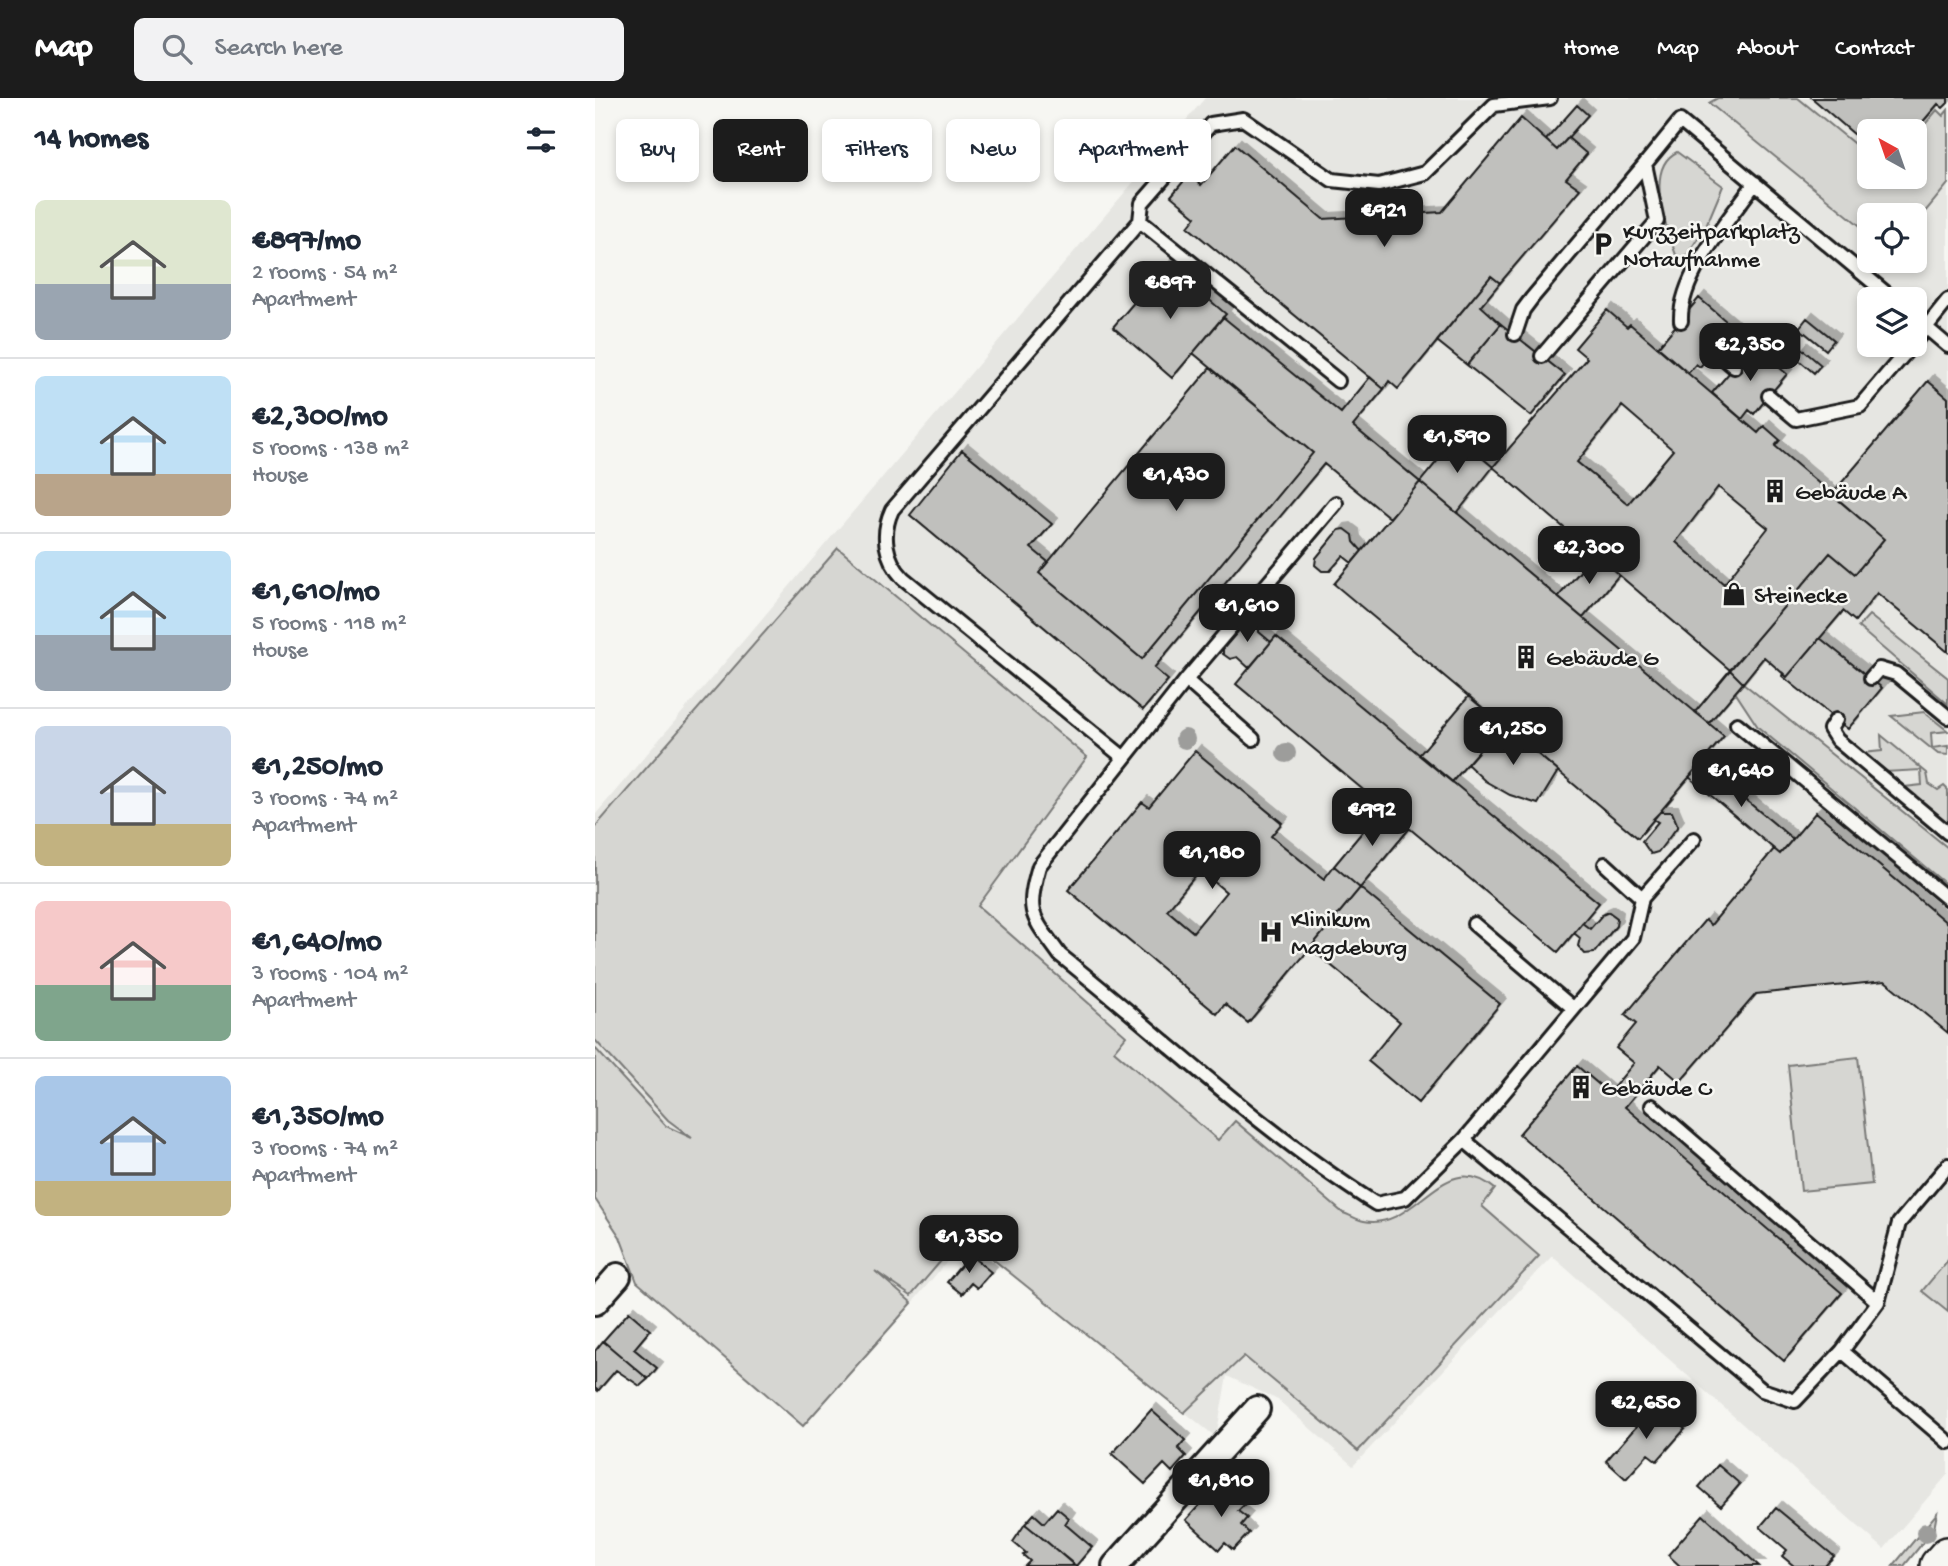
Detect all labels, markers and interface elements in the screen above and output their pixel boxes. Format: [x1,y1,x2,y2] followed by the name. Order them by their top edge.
[134,18,624,81] search box
[35,30,92,68] text: Map
[158,30,196,68] icon: search
[214,34,343,65] text: Search here
[1563,35,1619,64] text: Home
[1657,35,1699,64] text: Map
[1737,35,1797,64] text: About
[1835,35,1913,64] text: Contact
[616,119,699,182] chip: Buy
[713,119,808,182] chip: Rent
[822,119,932,182] chip: Filters
[946,119,1040,182] chip: New
[1054,119,1211,182] chip: Apartment
[1857,119,1927,189] north arrow
[1857,119,1927,357] map controls
[522,121,560,159] icon: filters
[35,123,148,158] text: 14 homes
[1343,190,1425,249] pin: €921
[1361,198,1407,225] text: €921
[1857,203,1927,273] button: locate
[1623,219,1801,276] place label: Kurzzeitparkplatz Notaufnahme
[252,225,361,260] text: €897/mo
[91,228,175,312] icon: home
[1589,230,1617,258] parking icon: Kurzzeitparkplatz Notaufnahme
[252,260,398,287] text: 2 rooms · 54 m²
[1129,262,1211,321] pin: €897
[1145,270,1195,297] text: €897
[252,287,356,314] text: Apartment
[1857,287,1927,357] button: layers
[1693,324,1807,383] pin: €2,350
[1715,332,1785,359] text: €2,350
[252,401,388,436] text: €2,300/mo
[91,404,175,488] icon: home
[1400,416,1514,475] pin: €1,590
[1424,424,1490,451] text: €1,590
[252,436,409,463] text: 5 rooms · 138 m²
[1119,454,1233,513] pin: €1,430
[1143,462,1209,489] text: €1,430
[252,463,308,490] text: House
[1761,477,1789,505] building icon: Gebäude A
[1795,480,1908,509] place label: Gebäude A
[1532,526,1646,586] pin: €2,300
[1554,535,1624,562] text: €2,300
[252,576,380,611] text: €1,610/mo
[91,579,175,663] icon: home
[1720,580,1748,608] shop icon: Steinecke
[1754,583,1848,612] place label: Steinecke
[1190,584,1304,644] pin: €1,610
[1215,593,1279,620] text: €1,610
[252,611,407,638] text: 5 rooms · 118 m²
[252,638,308,665] text: House
[1512,643,1540,671] building icon: Gebäude G
[1546,646,1659,675] place label: Gebäude G
[1456,708,1570,767] pin: €1,250
[1480,716,1546,743] text: €1,250
[1684,750,1798,809] pin: €1,640
[252,751,383,786] text: €1,250/mo
[91,754,175,838] icon: home
[1708,758,1774,785] text: €1,640
[252,786,398,813] text: 3 rooms · 74 m²
[1331,788,1413,848] pin: €992
[1348,797,1396,824] text: €992
[252,813,356,840] text: Apartment
[1155,832,1269,891] pin: €1,180
[1179,840,1245,867] text: €1,180
[1291,907,1407,964] place label: Klinikum Magdeburg
[1257,918,1285,946] hospital icon: Klinikum Magdeburg
[252,926,382,961] text: €1,640/mo
[91,929,175,1013] icon: home
[252,961,408,988] text: 3 rooms · 104 m²
[252,988,356,1015] text: Apartment
[1567,1073,1595,1101] building icon: Gebäude C
[1601,1076,1713,1105] place label: Gebäude C
[252,1101,384,1136] text: €1,350/mo
[91,1104,175,1188] icon: home
[252,1136,398,1163] text: 3 rooms · 74 m²
[252,1163,356,1190] text: Apartment
[912,1216,1026,1275] pin: €1,350
[935,1224,1003,1251] text: €1,350
[1589,1382,1703,1441] pin: €2,650
[1612,1390,1681,1417] text: €2,650
[1164,1460,1278,1519] pin: €1,810
[1188,1468,1254,1495] text: €1,810

